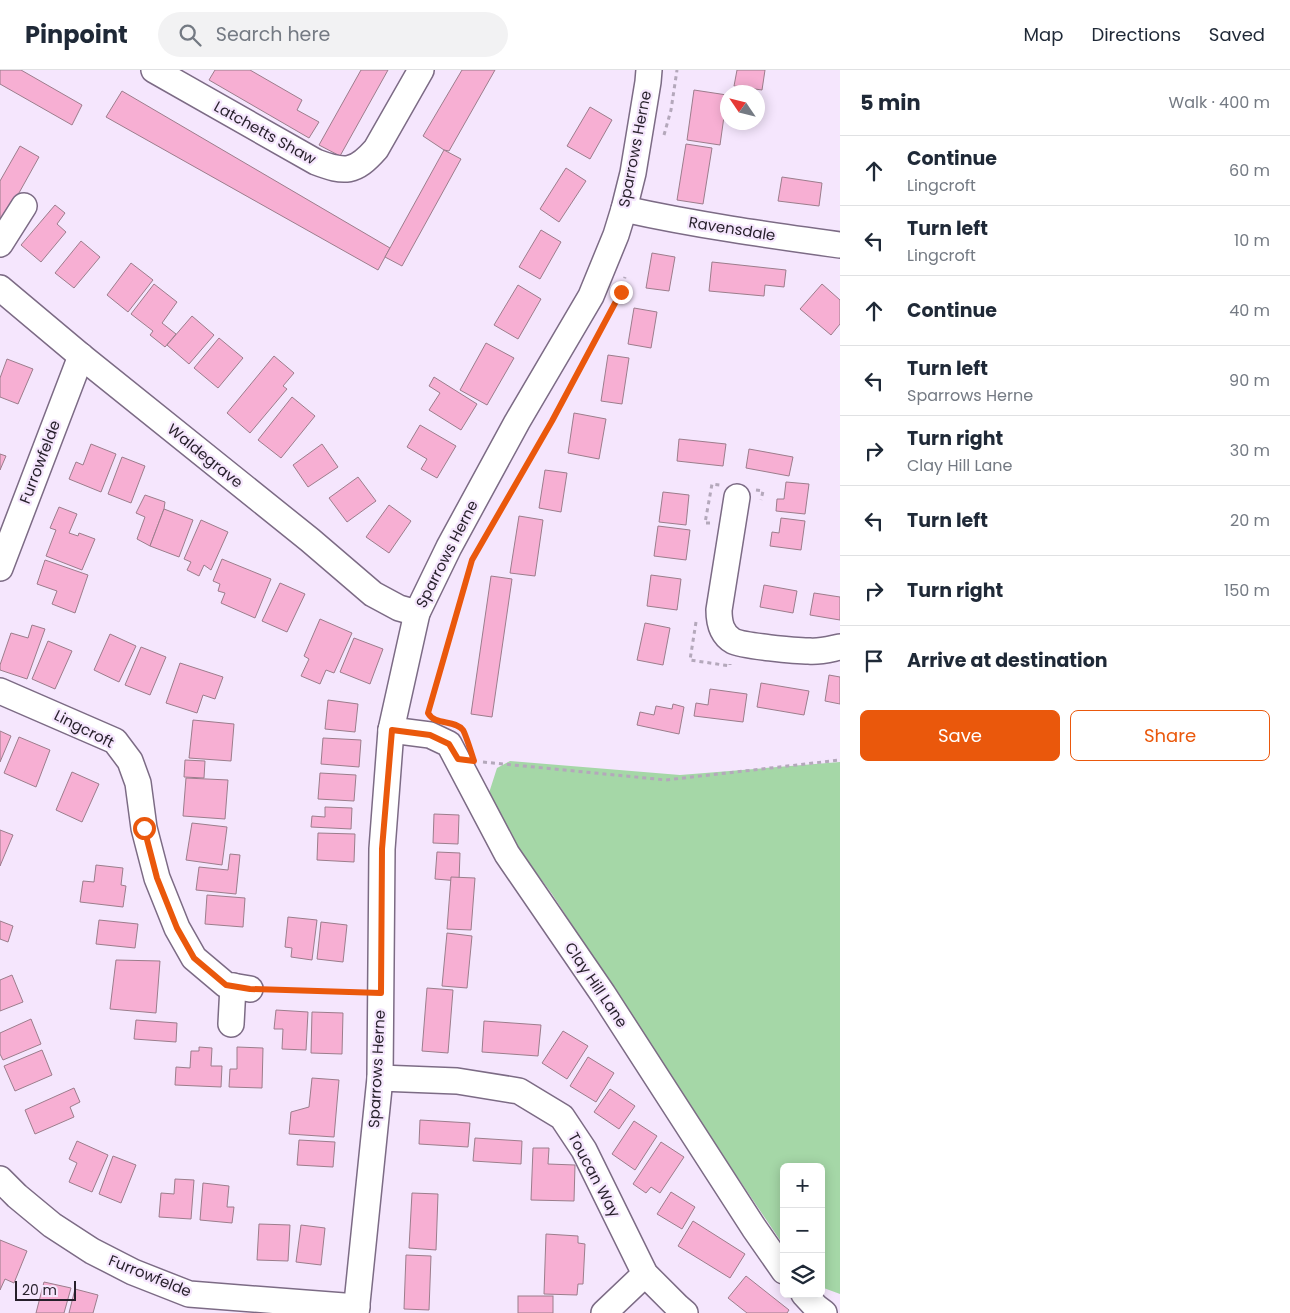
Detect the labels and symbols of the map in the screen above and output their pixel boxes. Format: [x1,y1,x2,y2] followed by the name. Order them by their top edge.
[720,85,765,130] north arrow
[613,89,656,209] street label: Sparrows Herne
[210,96,321,170] street label: Latchetts Shaw
[687,211,777,246] street label: Ravensdale
[610,281,633,304] route end
[14,417,65,506] street label: Furrowfelde
[163,419,247,493] street label: Waldegrave
[410,496,483,611] street label: Sparrows Herne
[51,705,118,753] street label: Lingcroft
[133,817,156,840] route start
[560,938,633,1032] street label: Clay Hill Lane
[363,1009,390,1129] street label: Sparrows Herne
[563,1129,626,1221] street label: Toucan Way
[106,1249,195,1302] street label: Furrowfelde
[15,1278,76,1301] scale bar

